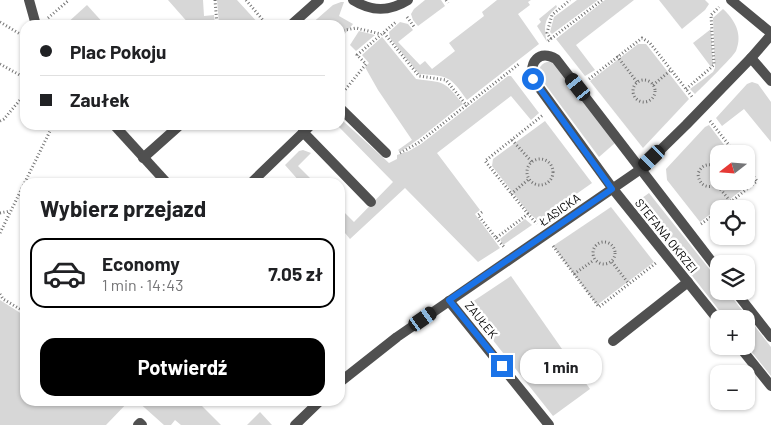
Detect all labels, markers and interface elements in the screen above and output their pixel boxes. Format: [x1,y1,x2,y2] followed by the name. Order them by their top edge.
[70,40,166,63] text: Plac Pokoju
[522,68,544,90] route start
[562,71,593,103] car
[70,88,130,111] text: Zaułek
[635,142,668,174] car
[710,145,755,190] north arrow
[710,145,755,410] map controls
[535,190,583,229] street label: ŁASICKA
[40,195,206,221] text: Wybierz przejazd
[633,196,701,275] street label: STEFANA OKRZEI
[710,200,755,245] button: locate
[42,251,87,296] icon: car
[102,252,180,275] text: Economy
[710,255,755,300] button: layers
[268,262,323,285] text: 7.05 zł
[102,275,183,294] text: 1 min · 14:43
[463,298,501,341] street label: ZAUŁEK
[406,304,439,334] car
[710,310,755,355] button: +
[40,338,325,396] button: Potwierdź
[520,348,602,384] callout: 1 min
[491,355,513,377] route end
[543,357,579,376] text: 1 min
[710,365,755,410] button: −

